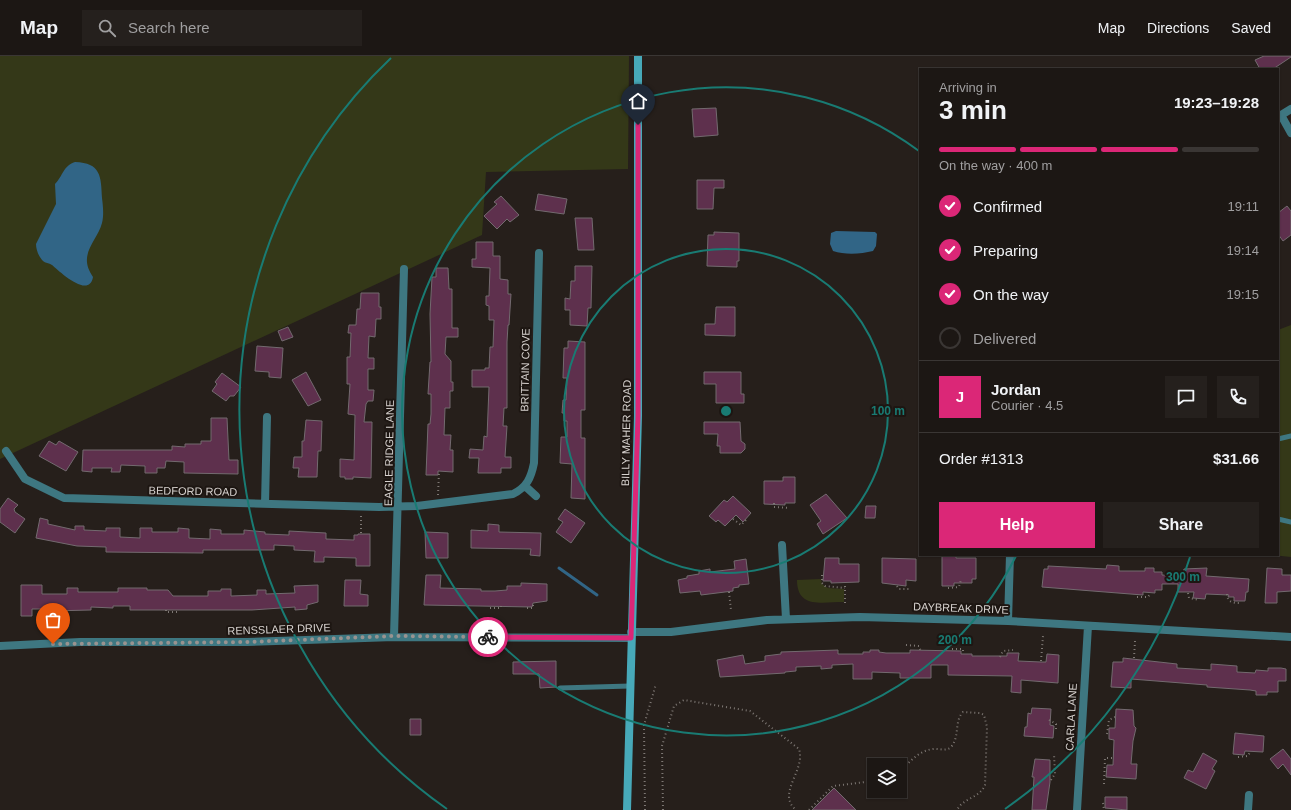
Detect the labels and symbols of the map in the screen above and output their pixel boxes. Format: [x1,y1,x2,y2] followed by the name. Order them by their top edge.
[621,84,655,125] pin
[518,328,532,412] street label: BRITTAIN COVE
[619,380,633,486] street label: BILLY MAHER ROAD
[382,400,396,506] street label: EAGLE RIDGE LANE
[719,404,733,418] centre of rings
[871,404,905,418] text: 100 m
[149,484,237,498] street label: BEDFORD ROAD
[1166,570,1200,584] text: 300 m
[913,600,1009,616] street label: DAYBREAK DRIVE
[36,603,70,644] pin
[468,617,508,657] courier
[227,621,331,637] street label: RENSSLAER DRIVE
[938,633,972,647] text: 200 m
[1063,683,1079,751] street label: CARLA LANE

